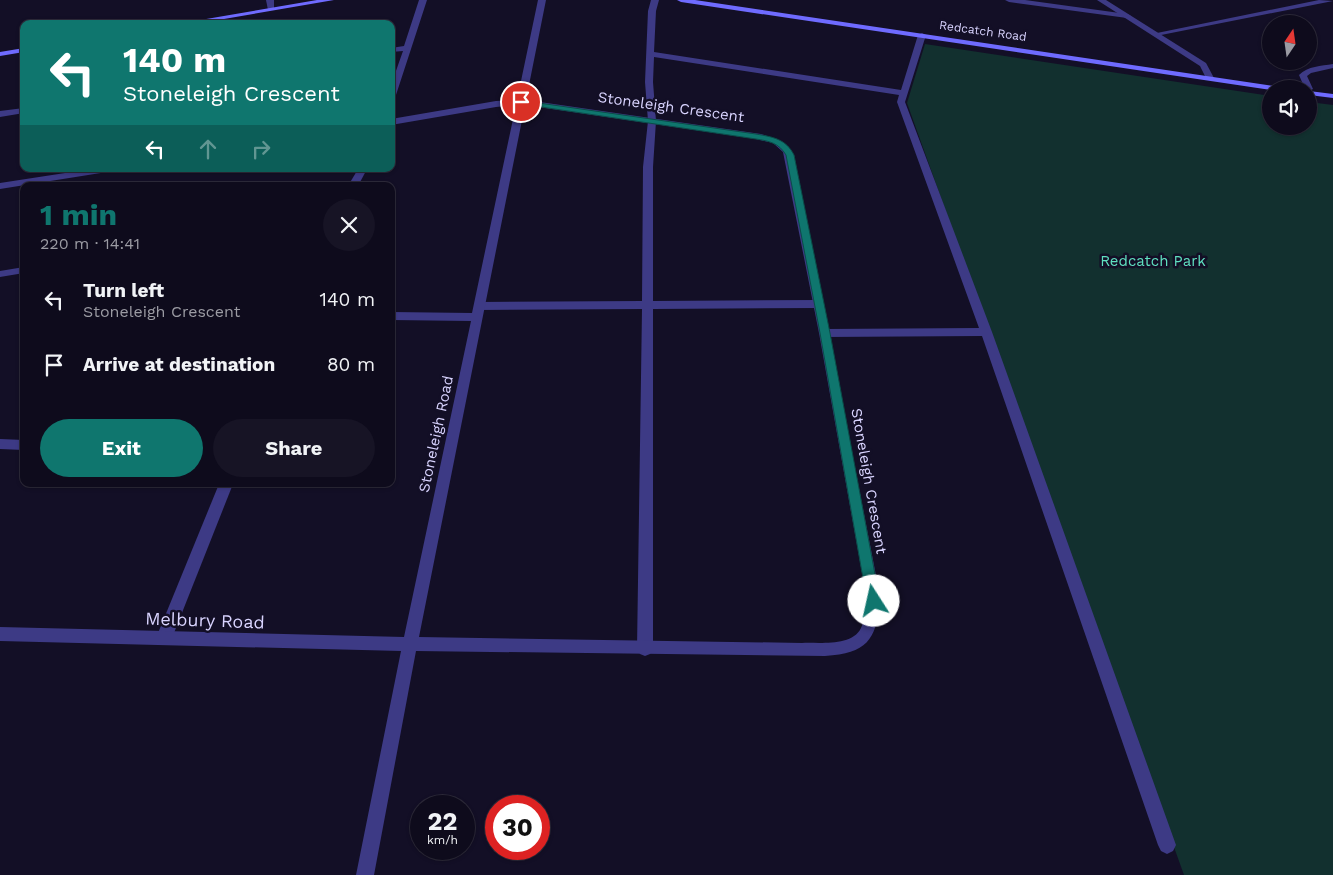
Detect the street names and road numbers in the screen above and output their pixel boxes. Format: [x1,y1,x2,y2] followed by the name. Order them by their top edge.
[938,18,1028,44] street label: Redcatch Road
[597,88,746,126] street label: Stoneleigh Crescent
[415,374,457,494] street label: Stoneleigh Road
[847,407,891,556] street label: Stoneleigh Crescent
[145,607,265,633] street label: Melbury Road

